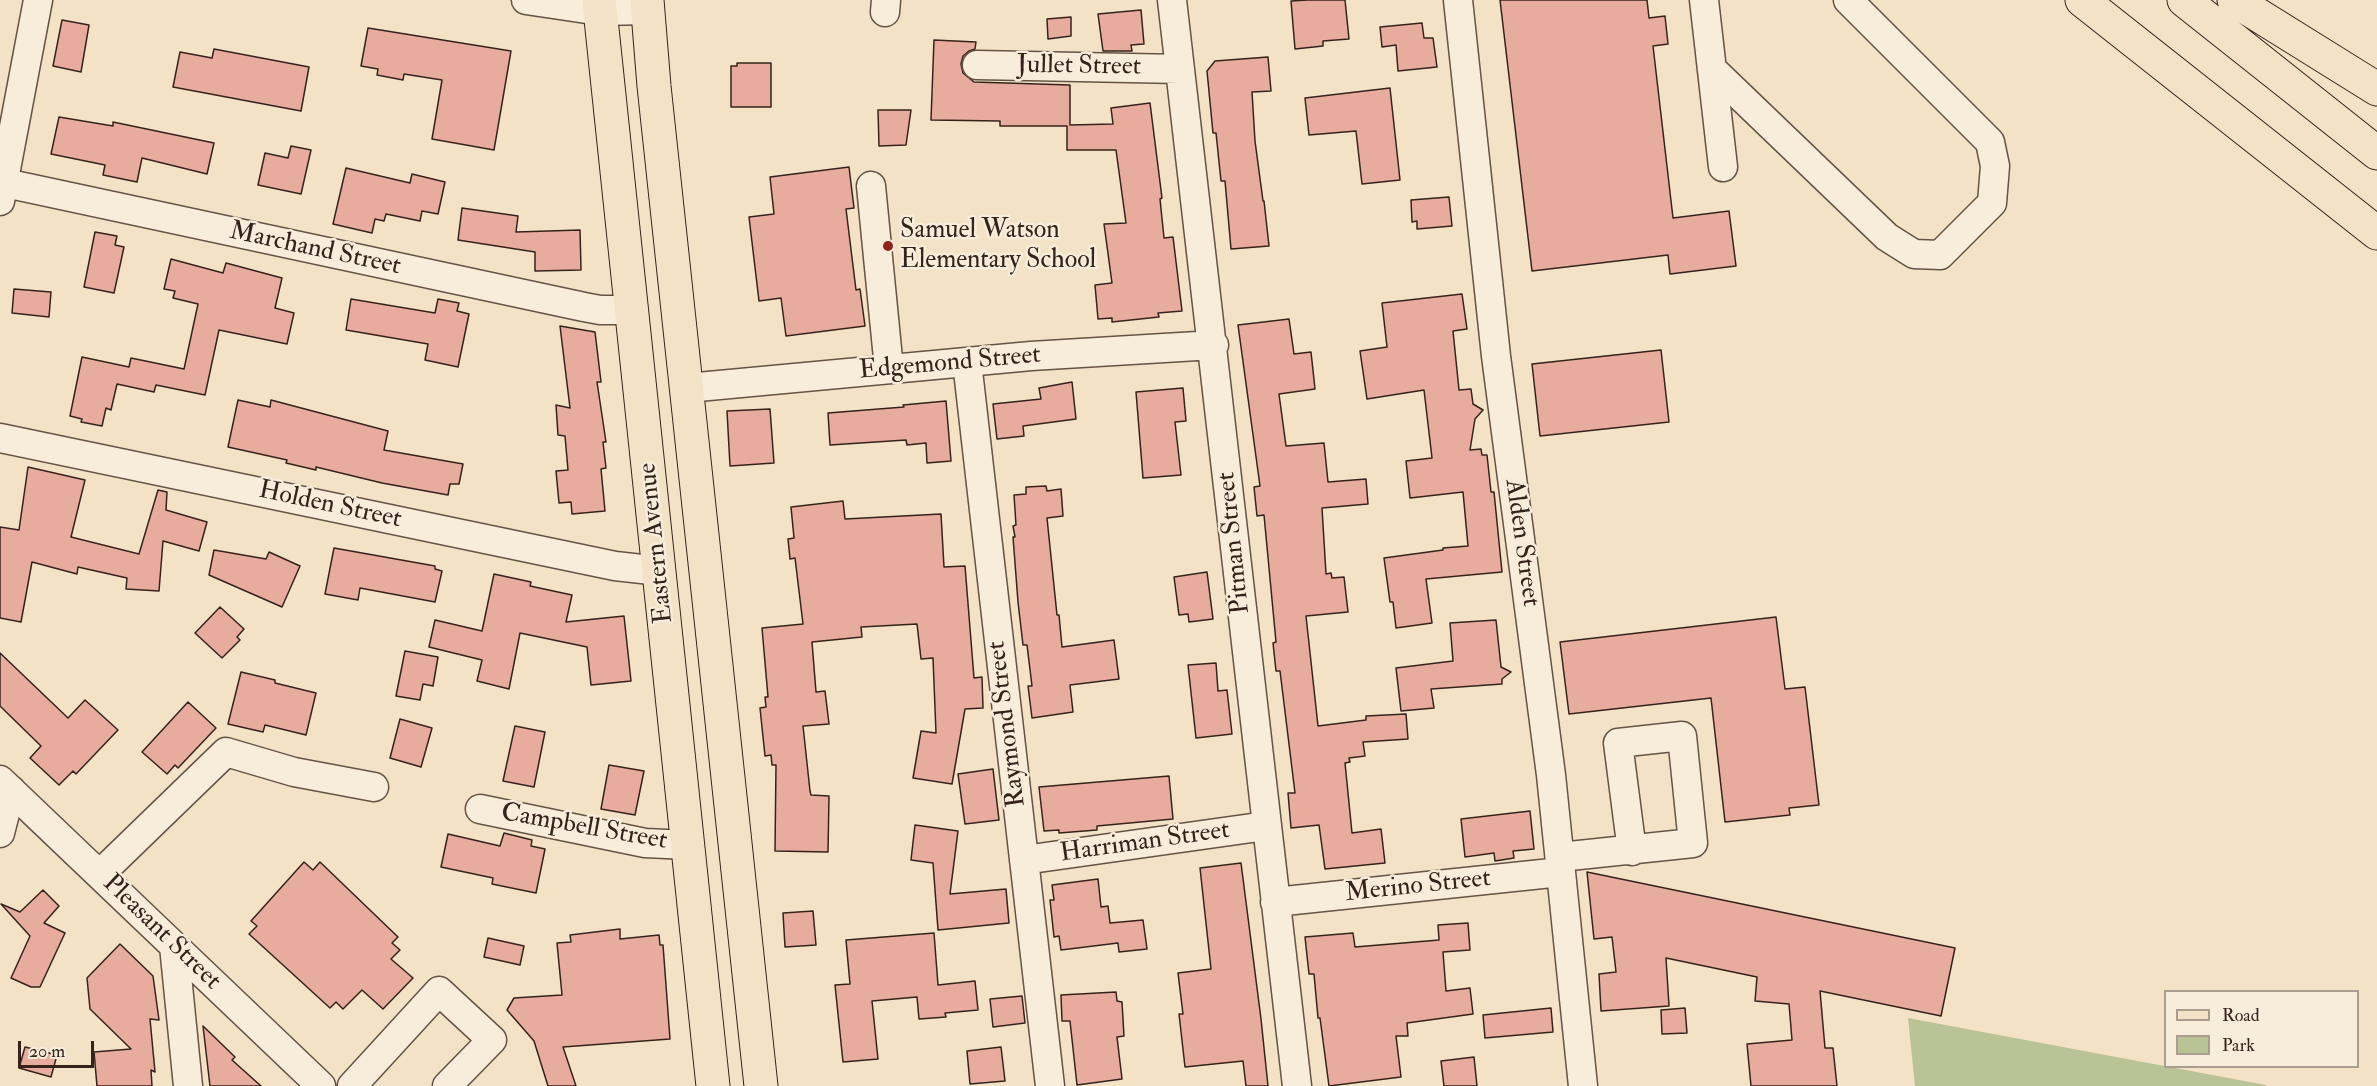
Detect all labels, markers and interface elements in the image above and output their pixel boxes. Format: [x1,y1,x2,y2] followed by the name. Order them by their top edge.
[1017,50,1141,84] street label: Jullet Street
[900,215,1096,276] place label: Samuel Watson Elementary School
[226,217,404,283] street label: Marchand Street
[881,239,895,253] marker: Samuel Watson Elementary School
[858,341,1042,387] street label: Edgemond Street
[633,461,681,625] street label: Eastern Avenue
[1212,470,1258,616] street label: Pitman Street
[256,476,404,536] street label: Holden Street
[1497,477,1545,609] street label: Alden Street
[982,639,1034,809] street label: Raymond Street
[499,798,669,858] street label: Campbell Street
[1058,816,1232,870] street label: Harriman Street
[1344,864,1492,910] street label: Merino Street
[95,869,227,997] street label: Pleasant Street
[2164,990,2359,1068] legend
[2222,1004,2260,1027] text: Road
[21,1029,98,1067] scale bar
[2222,1034,2255,1057] text: Park
[29,1040,65,1063] text: 20 m

